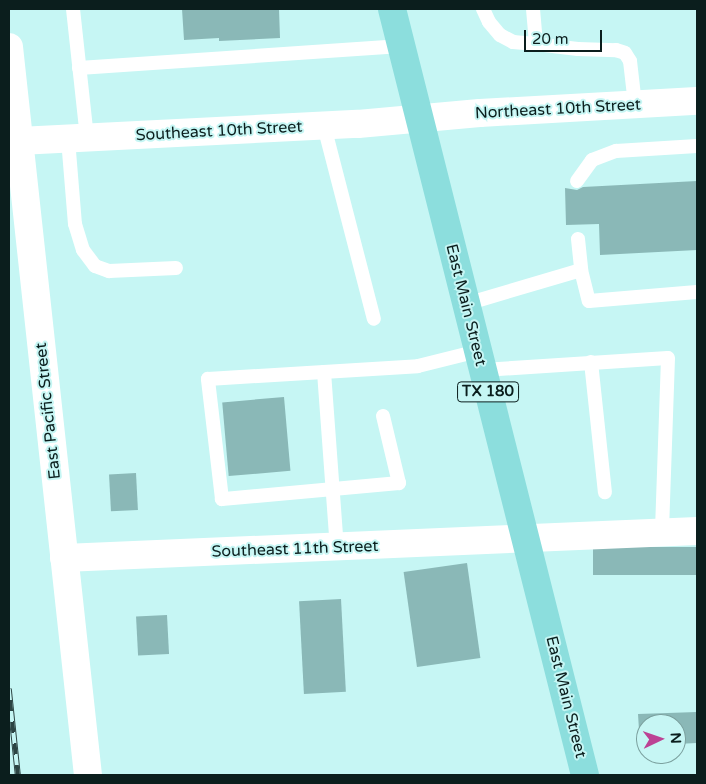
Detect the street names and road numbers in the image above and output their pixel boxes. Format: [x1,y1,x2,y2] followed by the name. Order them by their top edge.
[475,95,641,123] street label: Northeast 10th Street
[135,117,303,145] street label: Southeast 10th Street
[442,242,490,368] street label: East Main Street
[31,342,65,480] street label: East Pacific Street
[457,380,519,404] road number: TX 180
[211,536,379,562] street label: Southeast 11th Street
[542,634,590,760] street label: East Main Street

